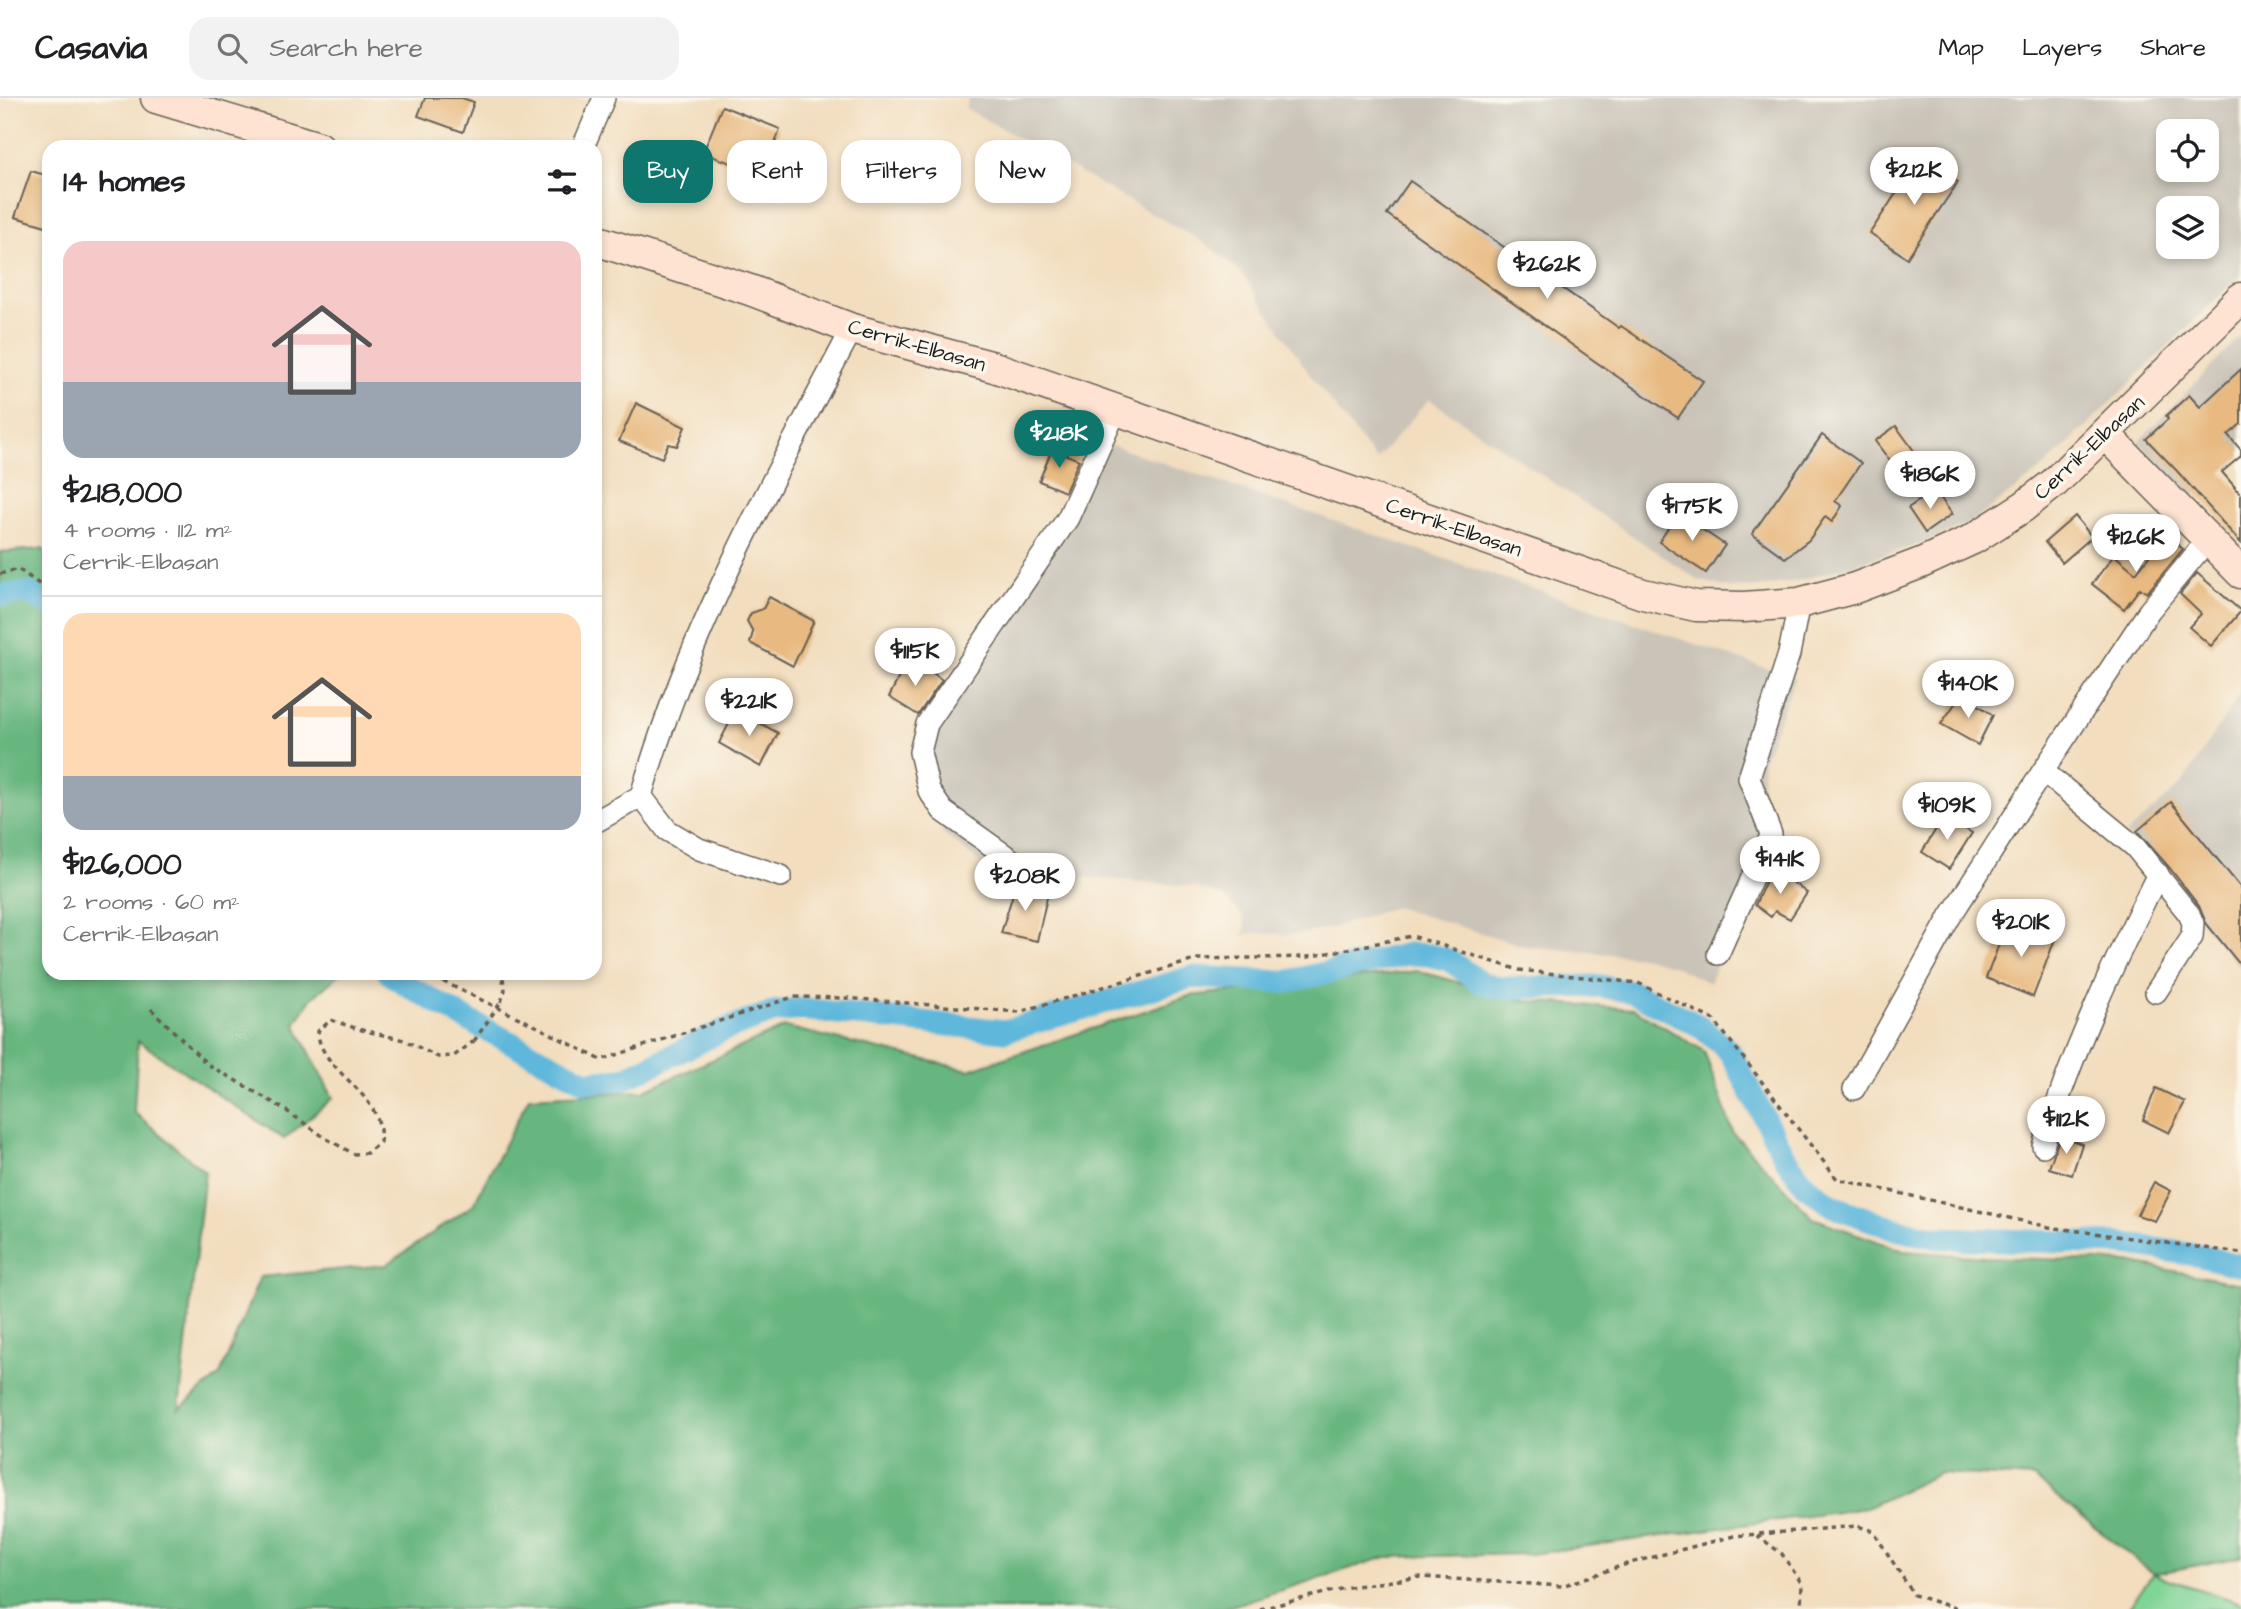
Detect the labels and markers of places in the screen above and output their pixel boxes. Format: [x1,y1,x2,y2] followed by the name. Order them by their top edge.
[1865,148,1963,207] pin: $212K
[1498,242,1596,301] pin: $262K
[1010,410,1108,470] pin: $218K
[1881,452,1979,511] pin: $186K
[1643,484,1741,543] pin: $175K
[2087,514,2185,574] pin: $126K
[866,628,964,688] pin: $115K
[1919,660,2017,720] pin: $140K
[700,678,798,738] pin: $221K
[1898,782,1996,842] pin: $109K
[1731,836,1829,896] pin: $141K
[976,854,1074,913] pin: $208K
[1972,900,2070,959] pin: $201K
[2017,1096,2115,1156] pin: $112K

